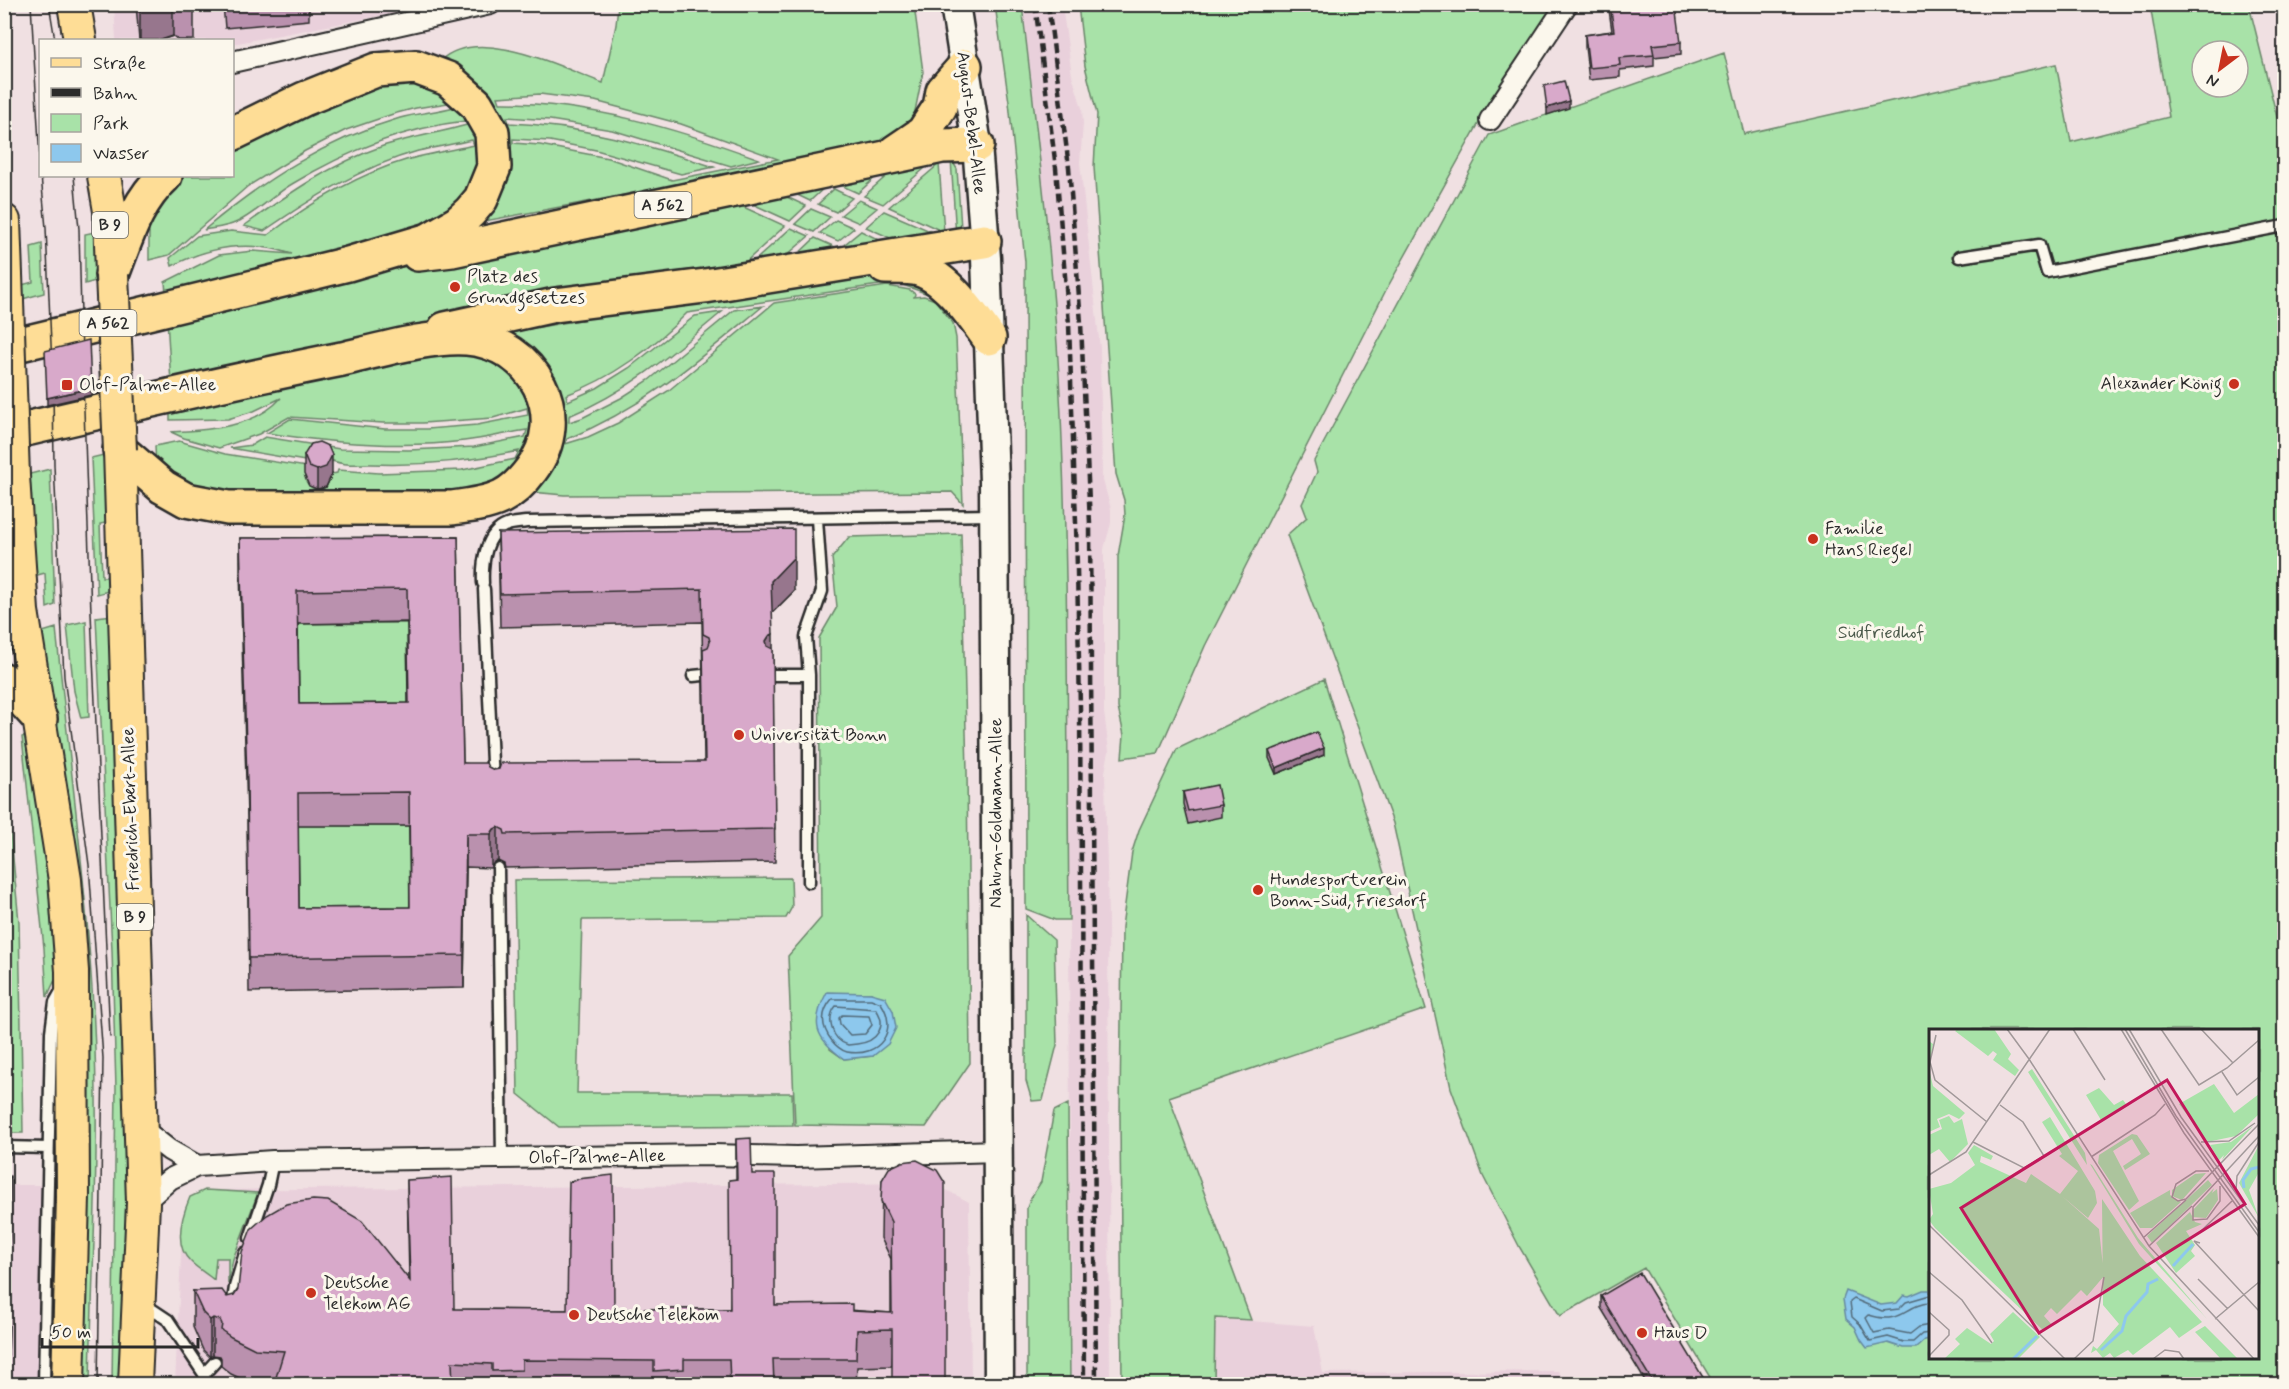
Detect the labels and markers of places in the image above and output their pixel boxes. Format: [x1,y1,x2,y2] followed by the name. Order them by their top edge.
[467,265,585,312] place label: Platz des Grundgesetzes
[448,280,462,294] marker: Platz des Grundgesetzes
[2100,372,2222,398] place label: Alexander König
[79,373,216,397] place label: Olof-Palme-Allee
[2227,377,2241,391] marker: Alexander König
[60,378,74,392] marker: Olof-Palme-Allee
[1825,517,1911,564] place label: Familie Hans Riegel
[1806,532,1820,546] marker: Familie Hans Riegel
[751,723,887,747] place label: Universität Bonn
[732,728,746,742] marker: Universität Bonn
[1270,868,1427,913] place label: Hundesportverein Bonn-Süd, Friesdorf
[1251,883,1265,897] marker: Hundesportverein Bonn-Süd, Friesdorf
[323,1271,410,1316] place label: Deutsche Telekom AG
[304,1286,318,1300] marker: Deutsche Telekom AG
[586,1303,719,1327] place label: Deutsche Telekom
[567,1308,581,1322] marker: Deutsche Telekom
[1654,1321,1708,1345] place label: Haus D
[1635,1326,1649,1340] marker: Haus D

